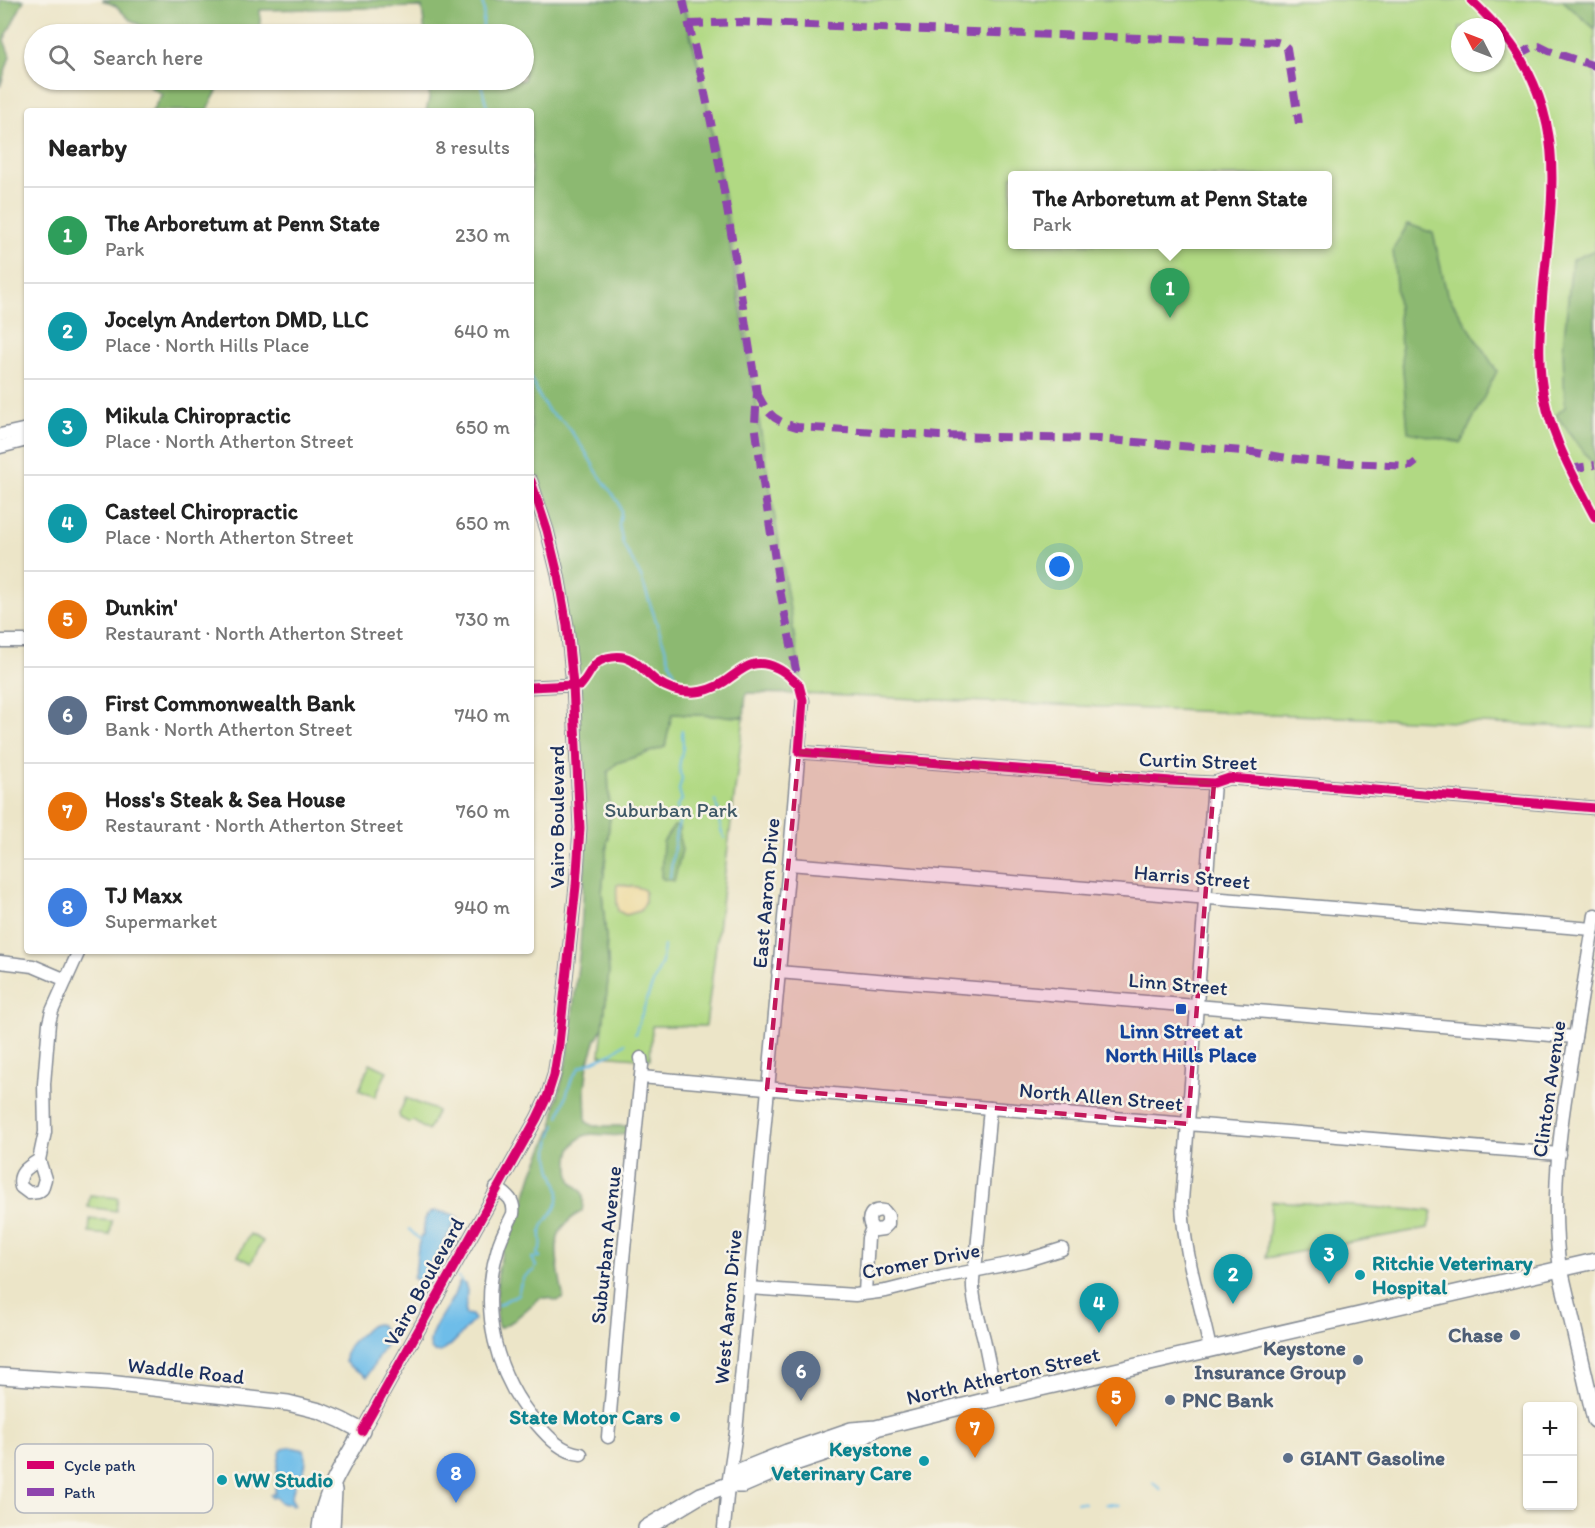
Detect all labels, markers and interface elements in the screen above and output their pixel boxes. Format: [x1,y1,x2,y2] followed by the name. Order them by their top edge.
[1451,18,1505,72] north arrow
[24,24,534,90] search box
[45,41,78,74] icon: search
[93,44,203,71] text: Search here
[48,131,127,163] text: Nearby
[435,135,510,159] text: 8 results
[1008,171,1332,249] popup
[1032,185,1308,212] text: The Arboretum at Penn State
[105,210,380,237] text: The Arboretum at Penn State
[1032,212,1072,236] text: Park
[63,223,72,247] text: 1
[455,223,510,247] text: 230 m
[105,237,144,261] text: Park
[1150,268,1190,318] pin: 1
[105,306,369,333] text: Jocelyn Anderton DMD, LLC
[62,319,73,343] text: 2
[454,319,510,343] text: 640 m
[105,333,309,357] text: Place · North Hills Place
[105,402,291,429] text: Mikula Chiropractic
[62,415,73,439] text: 3
[455,415,510,439] text: 650 m
[105,429,353,453] text: Place · North Atherton Street
[105,498,298,525] text: Casteel Chiropractic
[61,511,74,535] text: 4
[455,511,510,535] text: 650 m
[105,525,353,549] text: Place · North Atherton Street
[1045,552,1074,581] your location
[105,594,178,621] text: Dunkin'
[62,607,73,631] text: 5
[456,607,510,631] text: 730 m
[105,621,403,645] text: Restaurant · North Atherton Street
[105,690,355,717] text: First Commonwealth Bank
[62,703,73,727] text: 6
[454,703,510,727] text: 740 m
[105,717,352,741] text: Bank · North Atherton Street
[544,745,569,889] street label: Vairo Boulevard
[1138,746,1258,775] street label: Curtin Street
[105,786,346,813] text: Hoss's Steak & Sea House
[604,797,738,822] park label: Suburban Park
[63,799,72,823] text: 7
[456,799,510,823] text: 760 m
[105,813,403,837] text: Restaurant · North Atherton Street
[746,817,785,969] street label: East Aaron Drive
[1133,859,1251,894] street label: Harris Street
[105,882,182,909] text: TJ Maxx
[62,895,73,919] text: 8
[454,895,510,919] text: 940 m
[105,909,217,933] text: Supermarket
[1127,967,1229,1000] street label: Linn Street
[1174,1002,1188,1016] marker: Linn Street at North Hills Place
[1105,1018,1257,1067] place label: Linn Street at North Hills Place
[1527,1019,1570,1159] street label: Clinton Avenue
[1018,1077,1184,1116] street label: North Allen Street
[585,1165,626,1325] street label: Suburban Avenue
[378,1213,469,1351] street label: Vairo Boulevard
[708,1228,747,1385] street label: West Aaron Drive
[1310,1234,1348,1284] pin: 3
[860,1237,982,1284] street label: Cromer Drive
[1372,1250,1533,1300] place label: Ritchie Veterinary Hospital
[1214,1254,1252,1304] pin: 2
[1353,1268,1367,1282] marker: Ritchie Veterinary Hospital
[1080,1284,1118,1333] pin: 4
[1448,1322,1503,1347] place label: Chase
[1508,1328,1522,1342] marker: Chase
[1194,1335,1346,1385] place label: Keystone Insurance Group
[904,1341,1102,1410] street label: North Atherton Street
[126,1352,246,1389] street label: Waddle Road
[782,1352,820,1401] pin: 6
[1351,1353,1365,1367] marker: Keystone Insurance Group
[1096,1378,1136,1427] pin: 5
[1182,1387,1274,1412] place label: PNC Bank
[1163,1393,1177,1407] marker: PNC Bank
[1523,1402,1577,1510] map controls
[1523,1402,1577,1456] button: +
[509,1404,663,1429] place label: State Motor Cars
[956,1408,994,1458] pin: 7
[668,1410,682,1424] marker: State Motor Cars
[771,1436,912,1486] place label: Keystone Veterinary Care
[15,1444,213,1513] legend
[1300,1445,1445,1470] place label: GIANT Gasoline
[1281,1451,1295,1465] marker: GIANT Gasoline
[436,1454,476,1503] pin: 8
[917,1454,931,1468] marker: Keystone Veterinary Care
[64,1456,136,1475] text: Cycle path
[1523,1456,1577,1510] button: −
[234,1467,334,1492] place label: WW Studio
[215,1473,229,1487] marker: WW Studio
[64,1483,95,1502] text: Path

